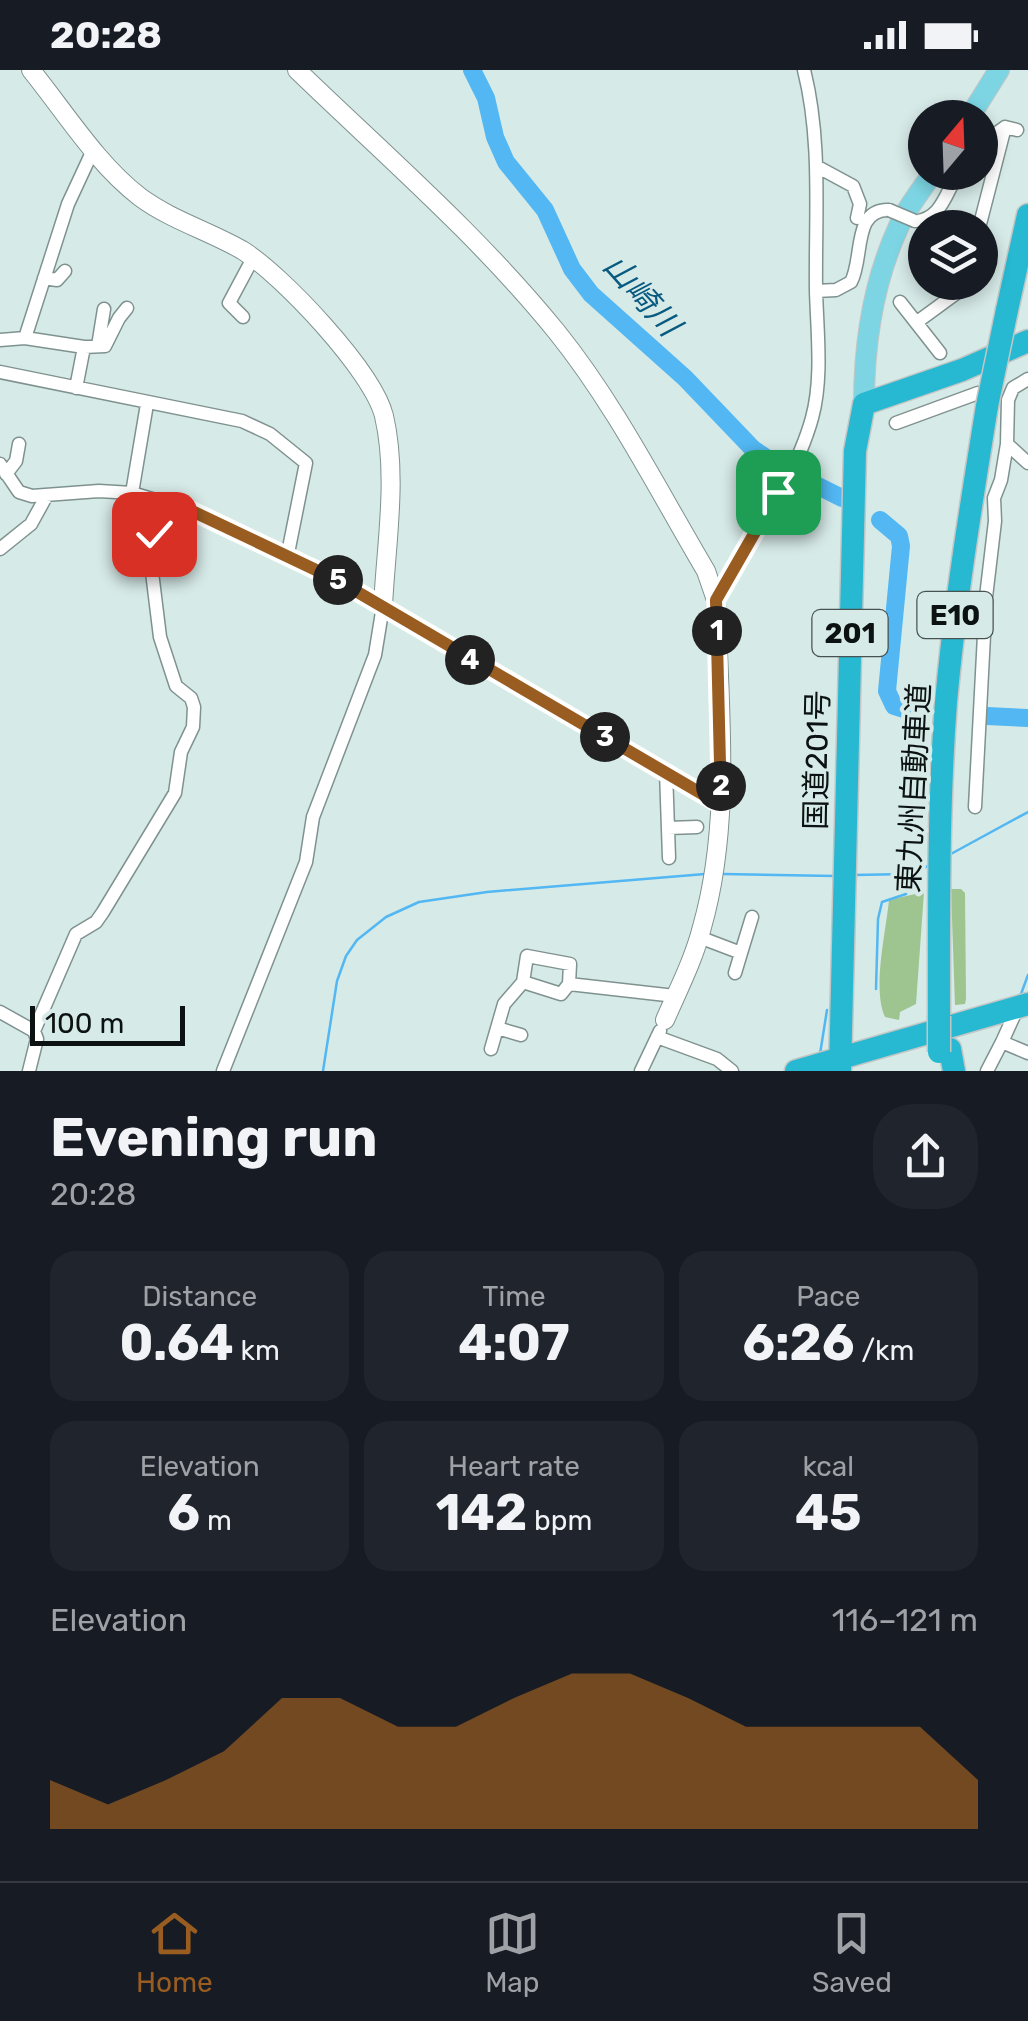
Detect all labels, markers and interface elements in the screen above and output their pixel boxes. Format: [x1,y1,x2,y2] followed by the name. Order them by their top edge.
[50,12,162,58] text: 20:28
[908,100,998,190] north arrow
[908,100,998,300] map controls
[908,210,998,300] button: layers
[596,247,690,346] water label: 山崎川
[736,450,821,535] pin
[751,465,806,520] icon: arrive
[112,492,197,577] pin
[127,507,182,562] icon: check
[313,555,363,605] pin: 5
[329,563,347,596] text: 5
[918,592,992,638] road number: E10
[692,606,742,656] pin: 1
[812,610,888,656] road number: 201
[710,614,724,647] text: 1
[445,635,495,685] pin: 4
[460,643,480,676] text: 4
[891,682,937,894] street label: 東九州自動車道
[798,690,836,830] street label: 国道201号
[580,712,630,762] pin: 3
[596,720,614,753] text: 3
[696,761,746,811] pin: 2
[712,769,730,802] text: 2
[30,1001,185,1046] scale bar
[45,1007,124,1040] text: 100 m
[873,1104,978,1209] button: share
[50,1105,378,1170] text: Evening run
[50,1175,136,1213] text: 20:28
[142,1280,257,1313] text: Distance
[482,1280,546,1313] text: Time
[796,1280,860,1313] text: Pace
[119,1313,234,1373] text: 0.64
[458,1313,570,1373] text: 4:07
[742,1313,855,1373] text: 6:26
[234,1334,280,1367] text: km
[855,1334,914,1367] text: /km
[140,1450,260,1483] text: Elevation
[448,1450,580,1483] text: Heart rate
[803,1450,854,1483] text: kcal
[168,1483,200,1543] text: 6
[436,1483,527,1543] text: 142
[795,1483,862,1543] text: 45
[200,1504,232,1537] text: m
[527,1504,592,1537] text: bpm
[50,1601,187,1639] text: Elevation
[832,1601,978,1639] text: 116–121 m
[136,1906,213,1999] tab: Home
[485,1906,540,1999] tab: Map
[812,1906,892,1999] tab: Saved

